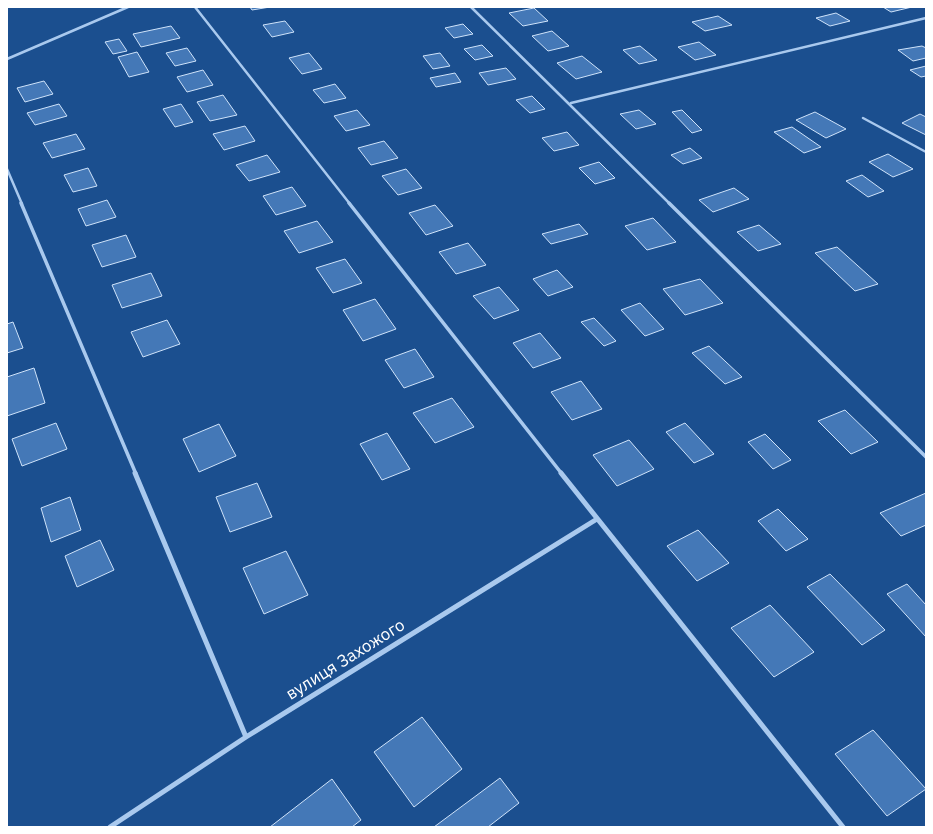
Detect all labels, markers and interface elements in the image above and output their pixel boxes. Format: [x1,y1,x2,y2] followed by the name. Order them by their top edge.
[281,614,409,704] street label: вулиця Захожого

